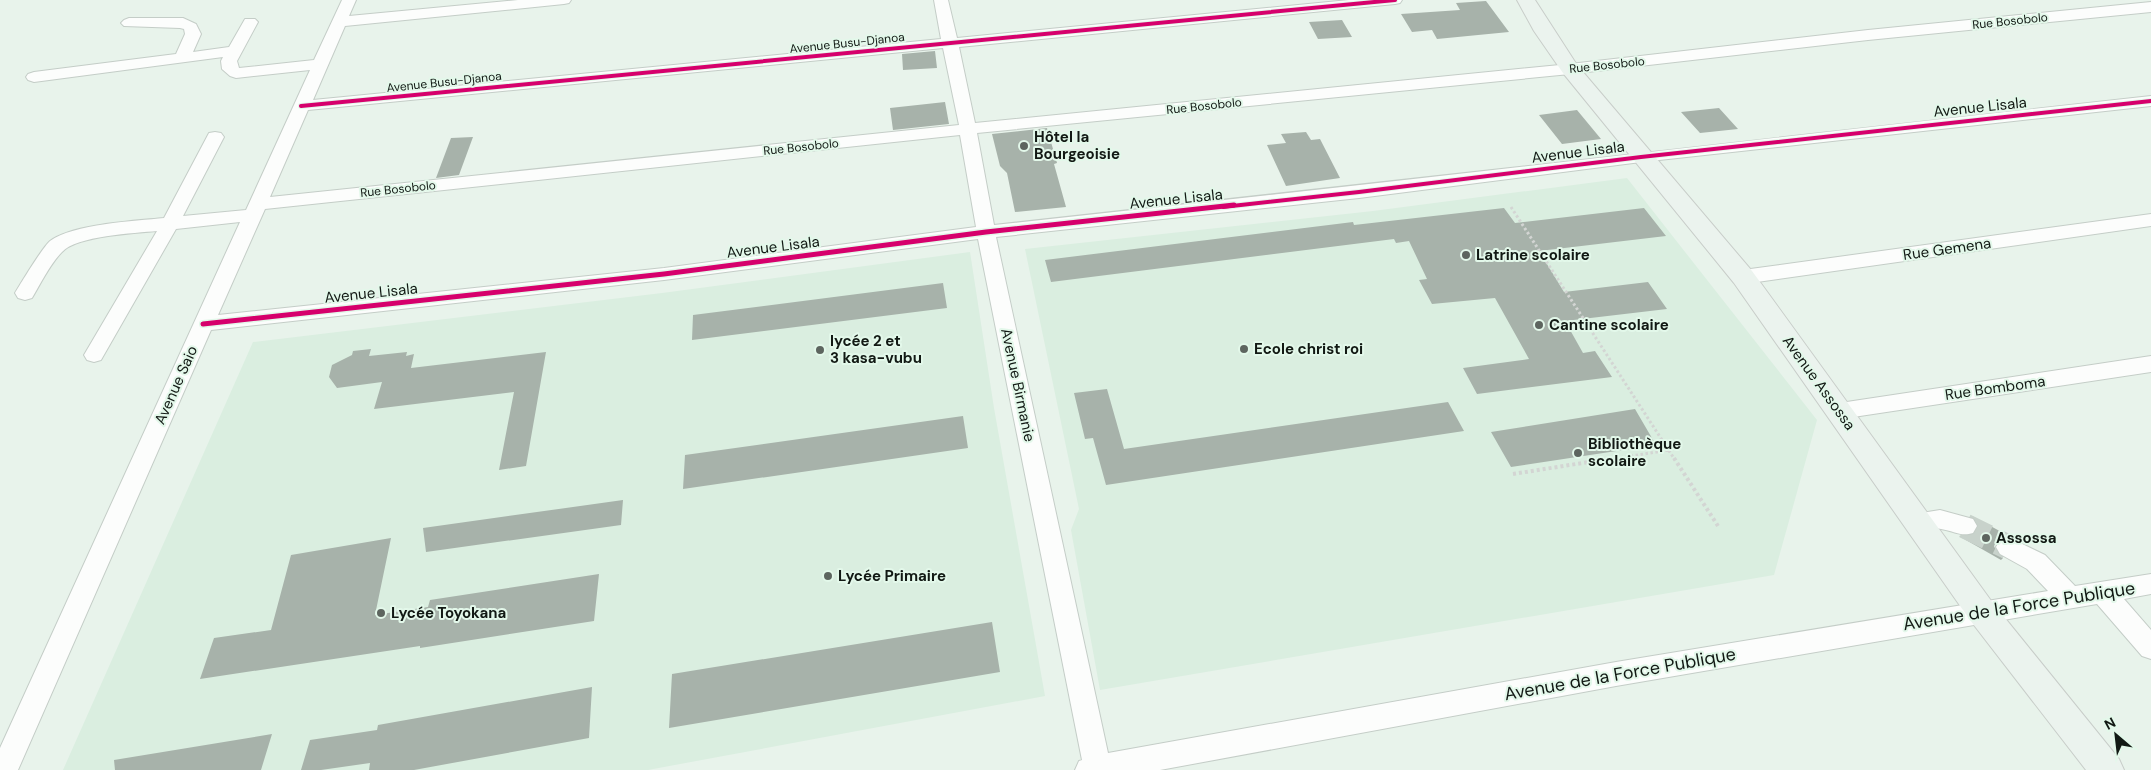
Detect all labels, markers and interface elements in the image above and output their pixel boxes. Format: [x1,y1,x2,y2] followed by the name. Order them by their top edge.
[1971,9,2049,33] street label: Rue Bosobolo
[789,29,905,57] street label: Avenue Busu-Djanoa
[1568,53,1646,77] street label: Rue Bosobolo
[386,68,502,96] street label: Avenue Busu-Djanoa
[1932,92,2028,122] street label: Avenue Lisala
[1165,94,1243,118] street label: Rue Bosobolo
[1034,127,1120,164] place label: Hôtel la Bourgeoisie
[762,135,840,159] street label: Rue Bosobolo
[1530,136,1626,168] street label: Avenue Lisala
[1018,140,1030,152] marker: Hôtel la Bourgeoisie
[359,177,437,201] street label: Rue Bosobolo
[1128,184,1224,214] street label: Avenue Lisala
[725,231,821,263] street label: Avenue Lisala
[1902,233,1992,265] street label: Rue Gemena
[1476,245,1590,265] place label: Latrine scolaire
[1460,249,1472,261] marker: Latrine scolaire
[323,278,419,308] street label: Avenue Lisala
[1549,315,1669,335] place label: Cantine scolaire
[1533,319,1545,331] marker: Cantine scolaire
[996,326,1040,444] street label: Avenue Birmanie
[830,331,922,368] place label: lycée 2 et 3 kasa-vubu
[1778,332,1860,434] street label: Avenue Assossa
[1254,339,1363,359] place label: Ecole christ roi
[150,342,202,428] street label: Avenue Saio
[1238,343,1250,355] marker: Ecole christ roi
[814,344,826,356] marker: lycée 2 et 3 kasa-vubu
[1944,371,2046,405] street label: Rue Bomboma
[1588,434,1681,471] place label: Bibliothèque scolaire
[1572,447,1584,459] marker: Bibliothèque scolaire
[1996,528,2057,548] place label: Assossa
[1980,532,1992,544] marker: Assossa
[838,566,946,586] place label: Lycée Primaire
[822,570,834,582] marker: Lycée Primaire
[1901,576,2137,636] street label: Avenue de la Force Publique
[391,603,506,623] place label: Lycée Toyokana
[375,607,387,619] marker: Lycée Toyokana
[1502,642,1738,706] street label: Avenue de la Force Publique
[2091,710,2141,760] north arrow
[2101,713,2119,734] text: N

